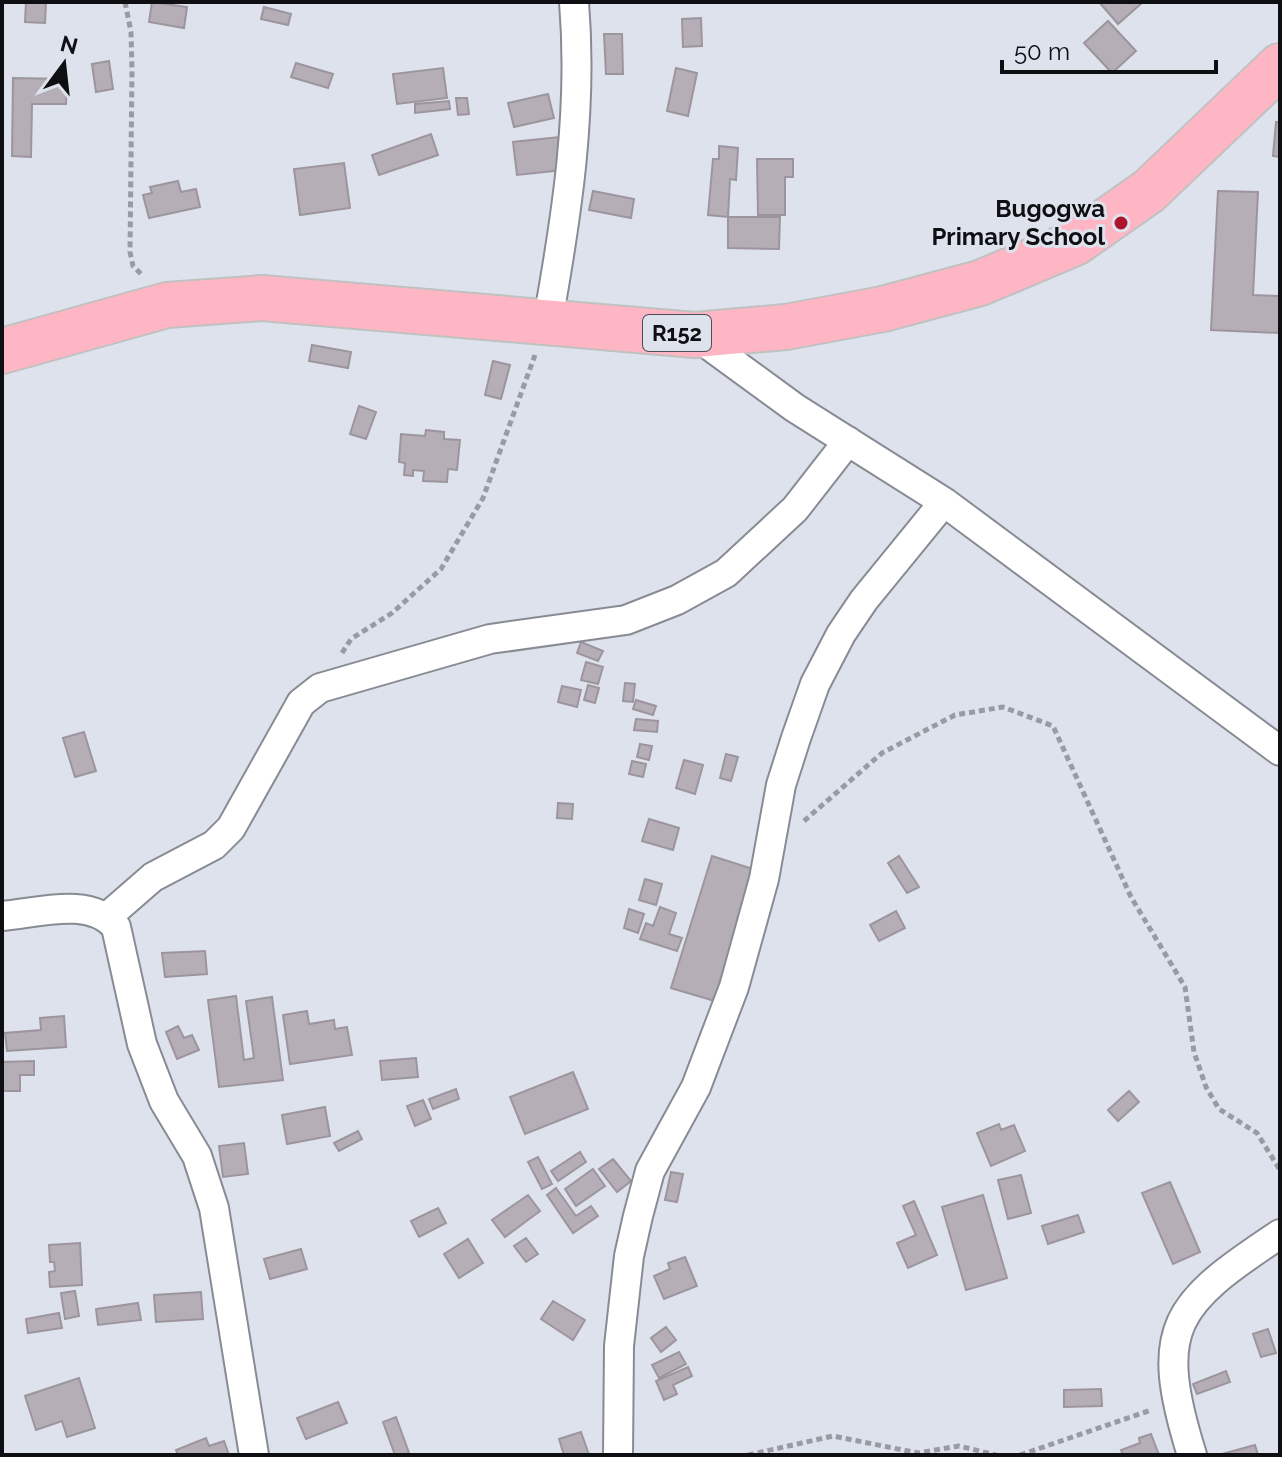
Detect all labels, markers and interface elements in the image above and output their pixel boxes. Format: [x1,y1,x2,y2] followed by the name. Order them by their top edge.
[24,24,104,104] north arrow
[1002,24,1216,74] scale bar
[58,30,81,59] text: N
[1014,37,1070,66] text: 50 m
[931,194,1105,251] place label: Bugogwa Primary School
[1112,214,1130,232] marker: Bugogwa Primary School
[643,315,711,351] road number: R152

